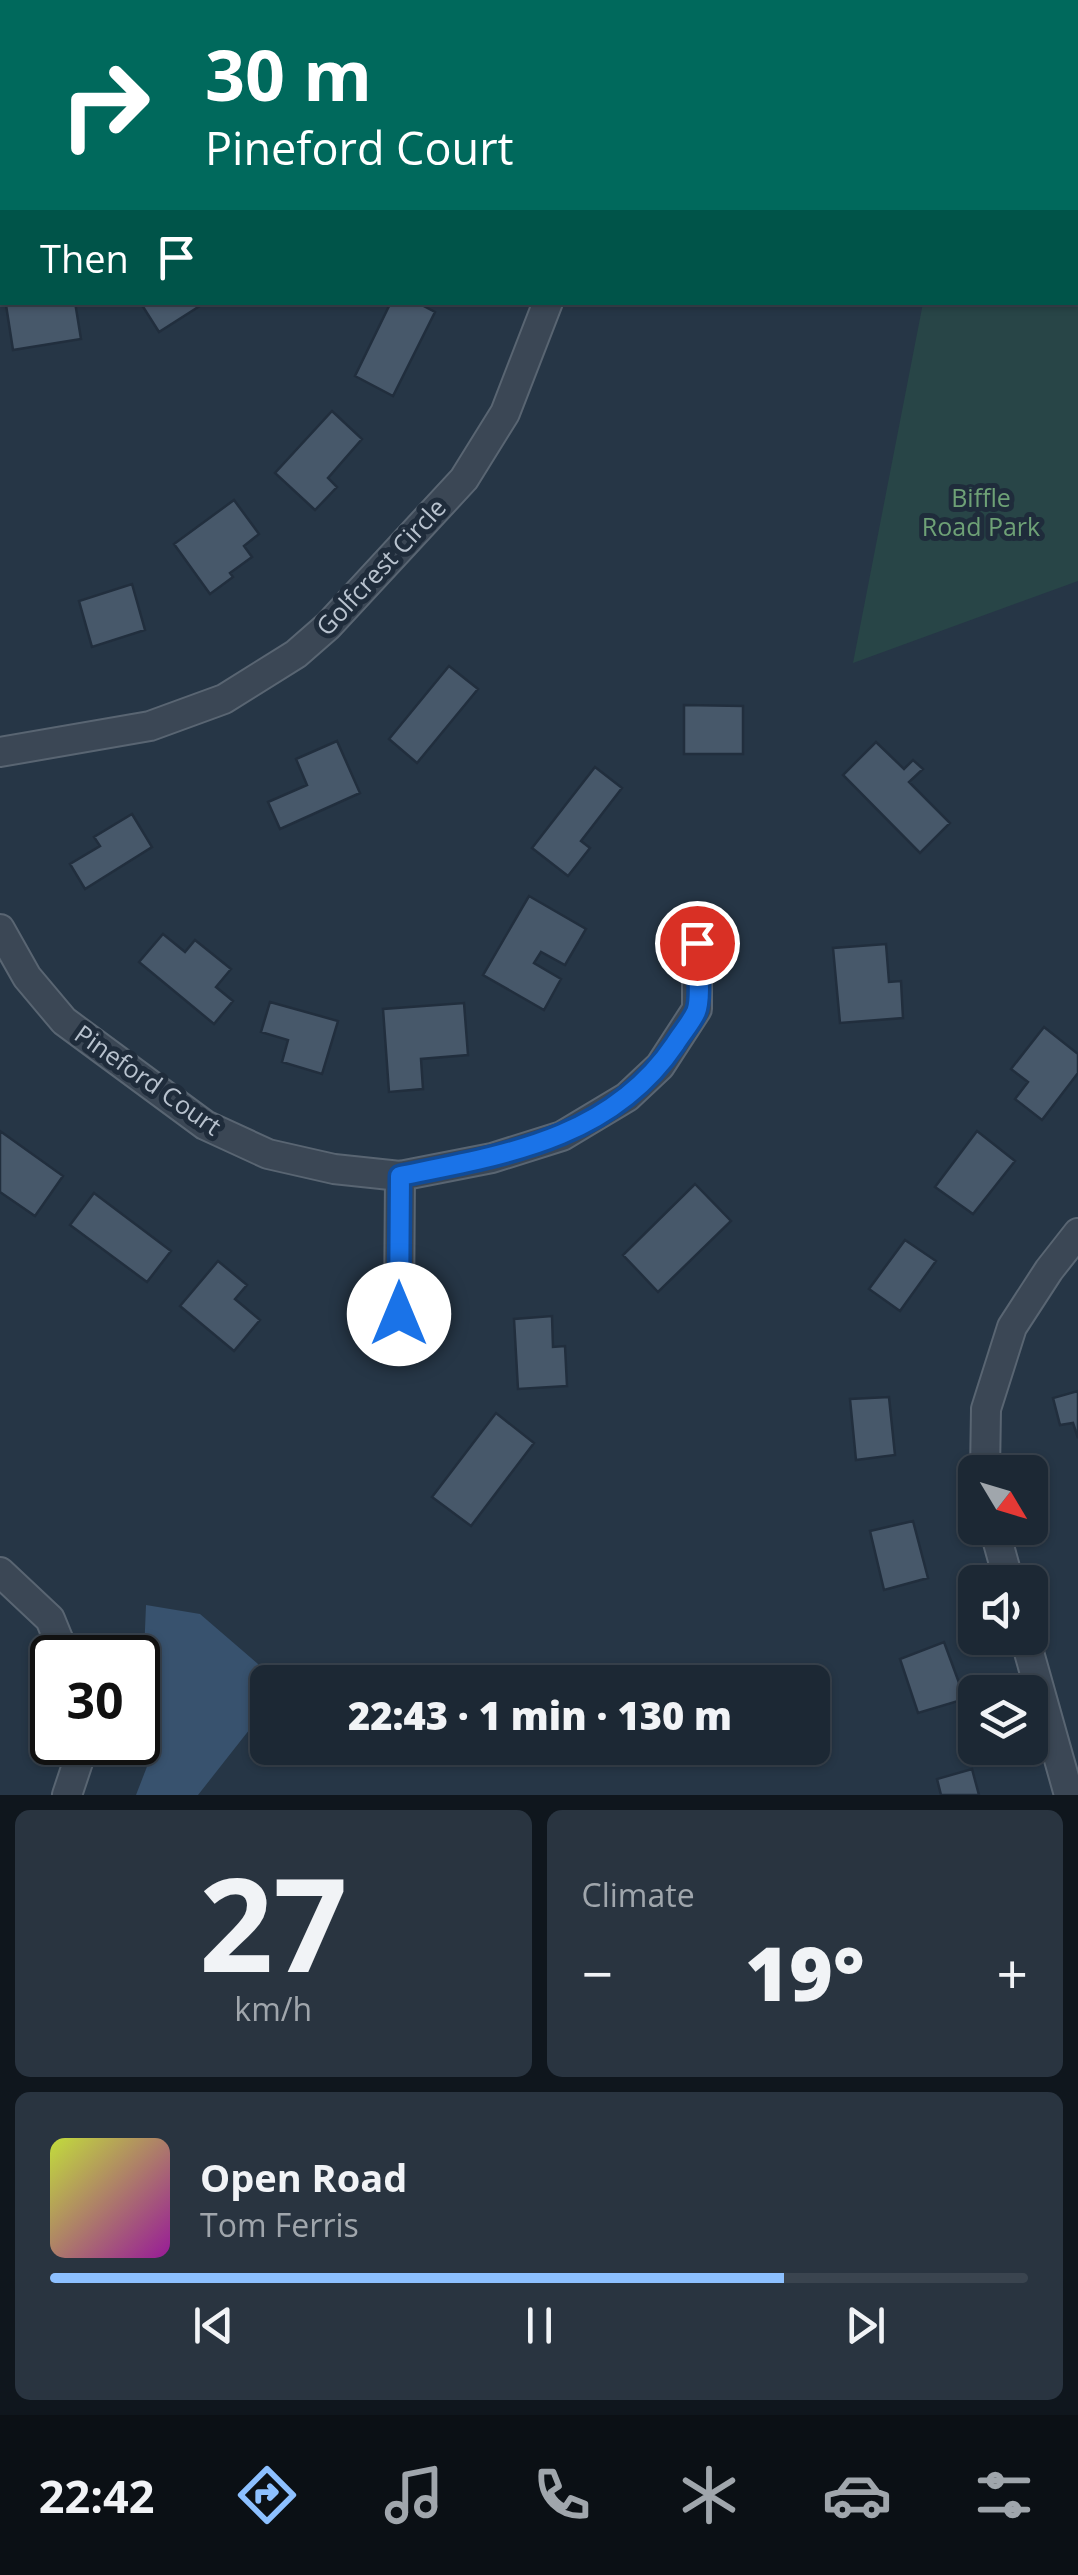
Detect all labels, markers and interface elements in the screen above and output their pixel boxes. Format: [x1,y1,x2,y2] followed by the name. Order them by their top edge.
[205,26,372,122] text: 30 m
[40,40,170,170] icon: right
[205,117,514,178] text: Pineford Court
[149,230,204,285] icon: arrive
[40,232,129,284] text: Then
[922,480,1040,543] park label: Biffle Road Park
[308,490,453,642] street label: Golfcrest Circle
[655,901,740,986] pin
[670,916,725,971] icon: arrive
[69,1016,229,1142] street label: Pineford Court
[347,1262,451,1366] position arrow
[958,1455,1048,1545] north arrow
[958,1455,1048,1765] map controls
[958,1565,1048,1655] button: sound
[30,1635,160,1765] speed limit sign: 30
[958,1675,1048,1765] button: layers
[348,1689,732,1741] text: 22:43 · 1 min · 130 m
[199,1833,348,2010] text: 27
[582,1873,695,1916] text: Climate
[745,1921,865,2023] text: 19°
[582,1935,613,2010] text: −
[997,1935,1028,2010] text: +
[234,1987,312,2030] text: km/h
[200,2151,407,2203] text: Open Road
[200,2203,359,2246] text: Tom Ferris
[186,2298,241,2353] icon: previous
[512,2298,567,2353] icon: pause
[838,2298,893,2353] icon: next
[232,2460,302,2530] icon: directions
[379,2460,449,2530] icon: music
[527,2460,597,2530] icon: phone
[674,2460,744,2530] icon: climate
[822,2460,892,2530] icon: car
[969,2460,1039,2530] icon: filters
[39,2465,154,2526] text: 22:42

